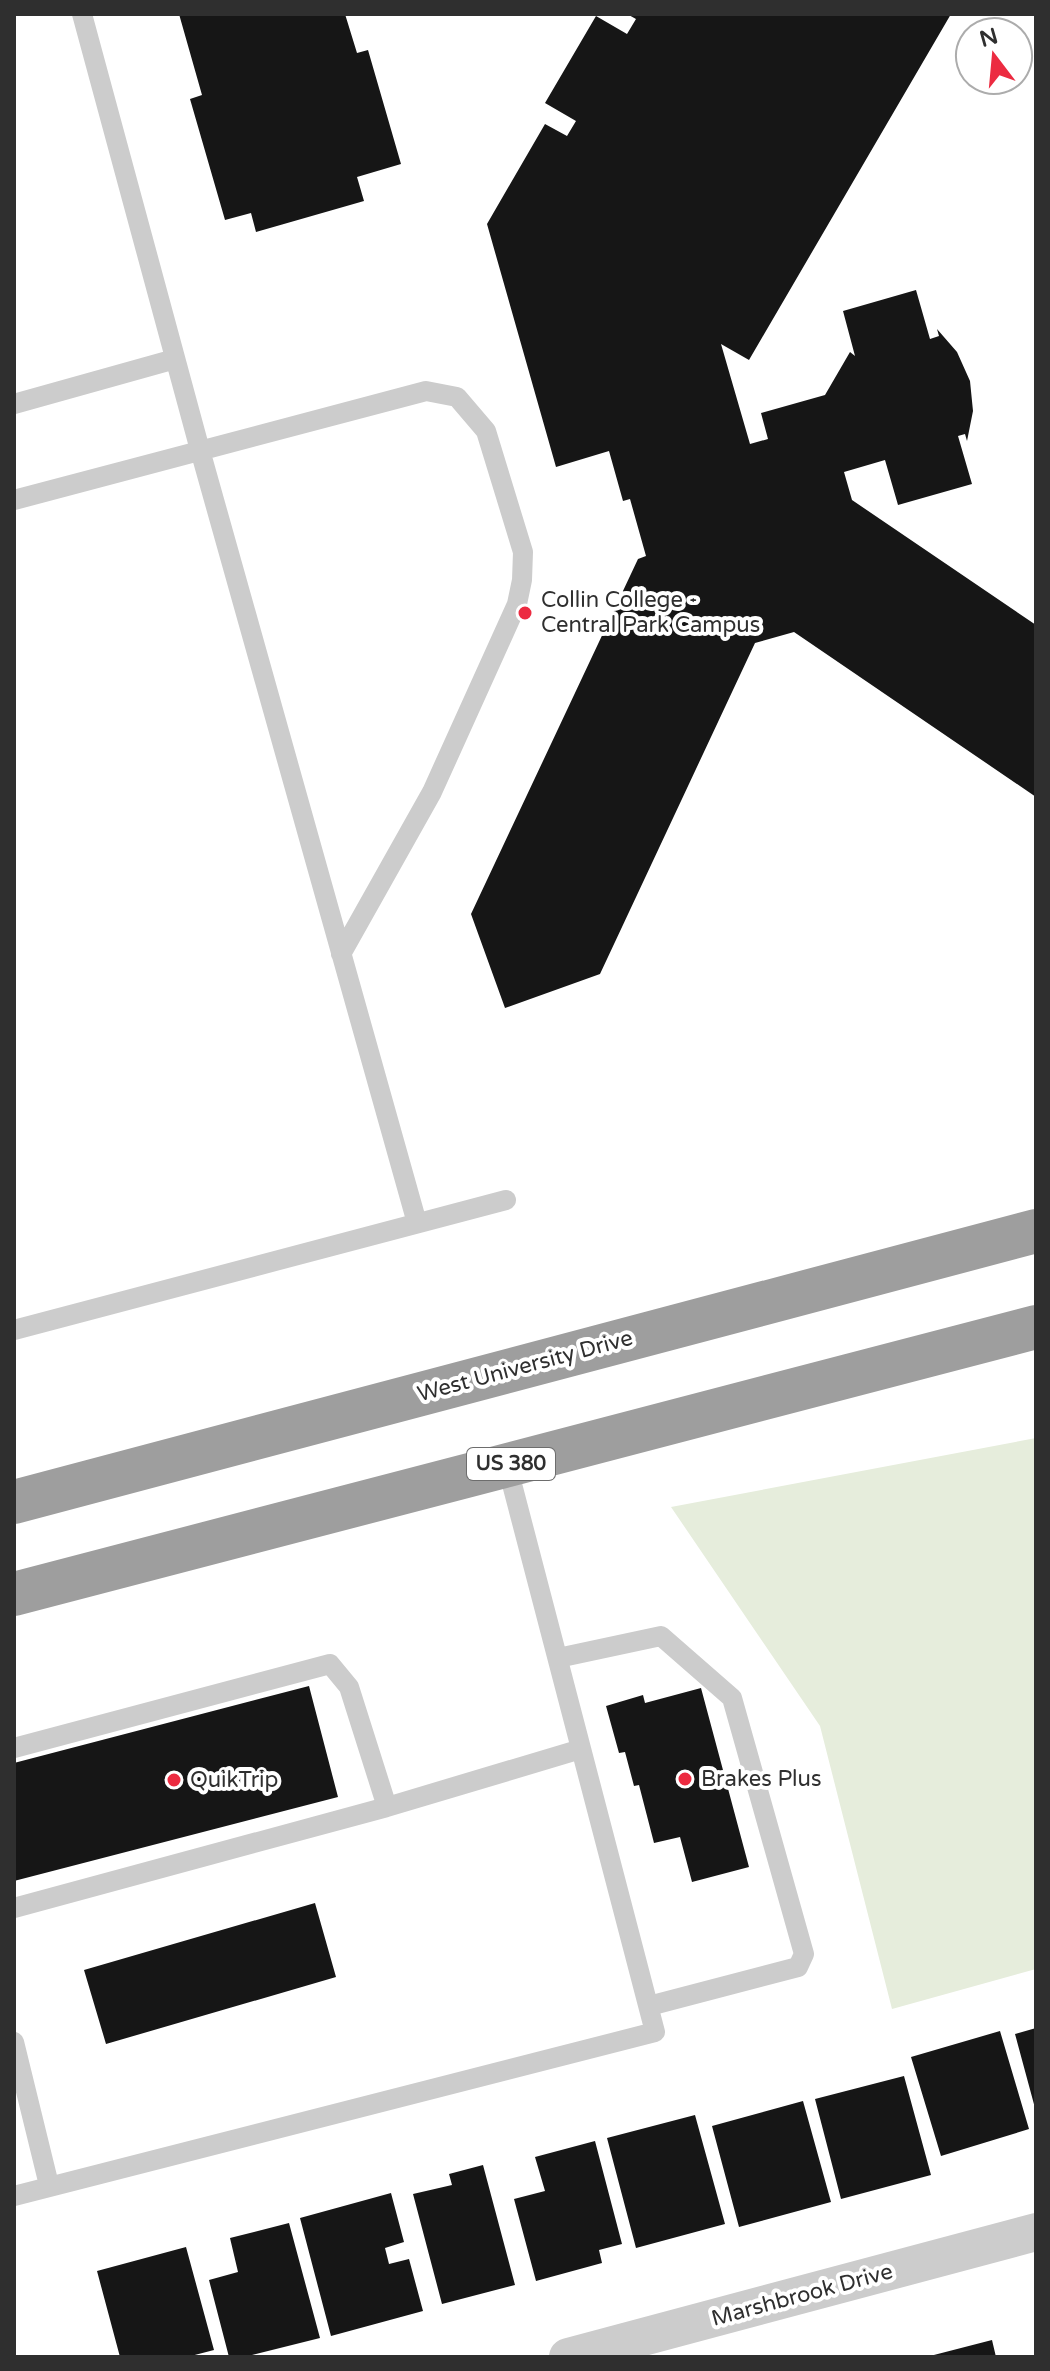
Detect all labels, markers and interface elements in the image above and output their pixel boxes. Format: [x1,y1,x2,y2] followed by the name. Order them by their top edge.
[954,16,1034,96] north arrow
[977,23,1001,53] text: N
[541,587,760,638] place label: Collin College - Central Park Campus
[516,604,534,622] marker: Collin College - Central Park Campus
[414,1325,636,1407] street label: West University Drive
[467,1448,555,1480] road number: US 380
[701,1766,822,1792] place label: Brakes Plus
[190,1767,278,1793] place label: QuikTrip
[676,1770,694,1788] marker: Brakes Plus
[165,1771,183,1789] marker: QuikTrip
[708,2258,896,2332] street label: Marshbrook Drive

